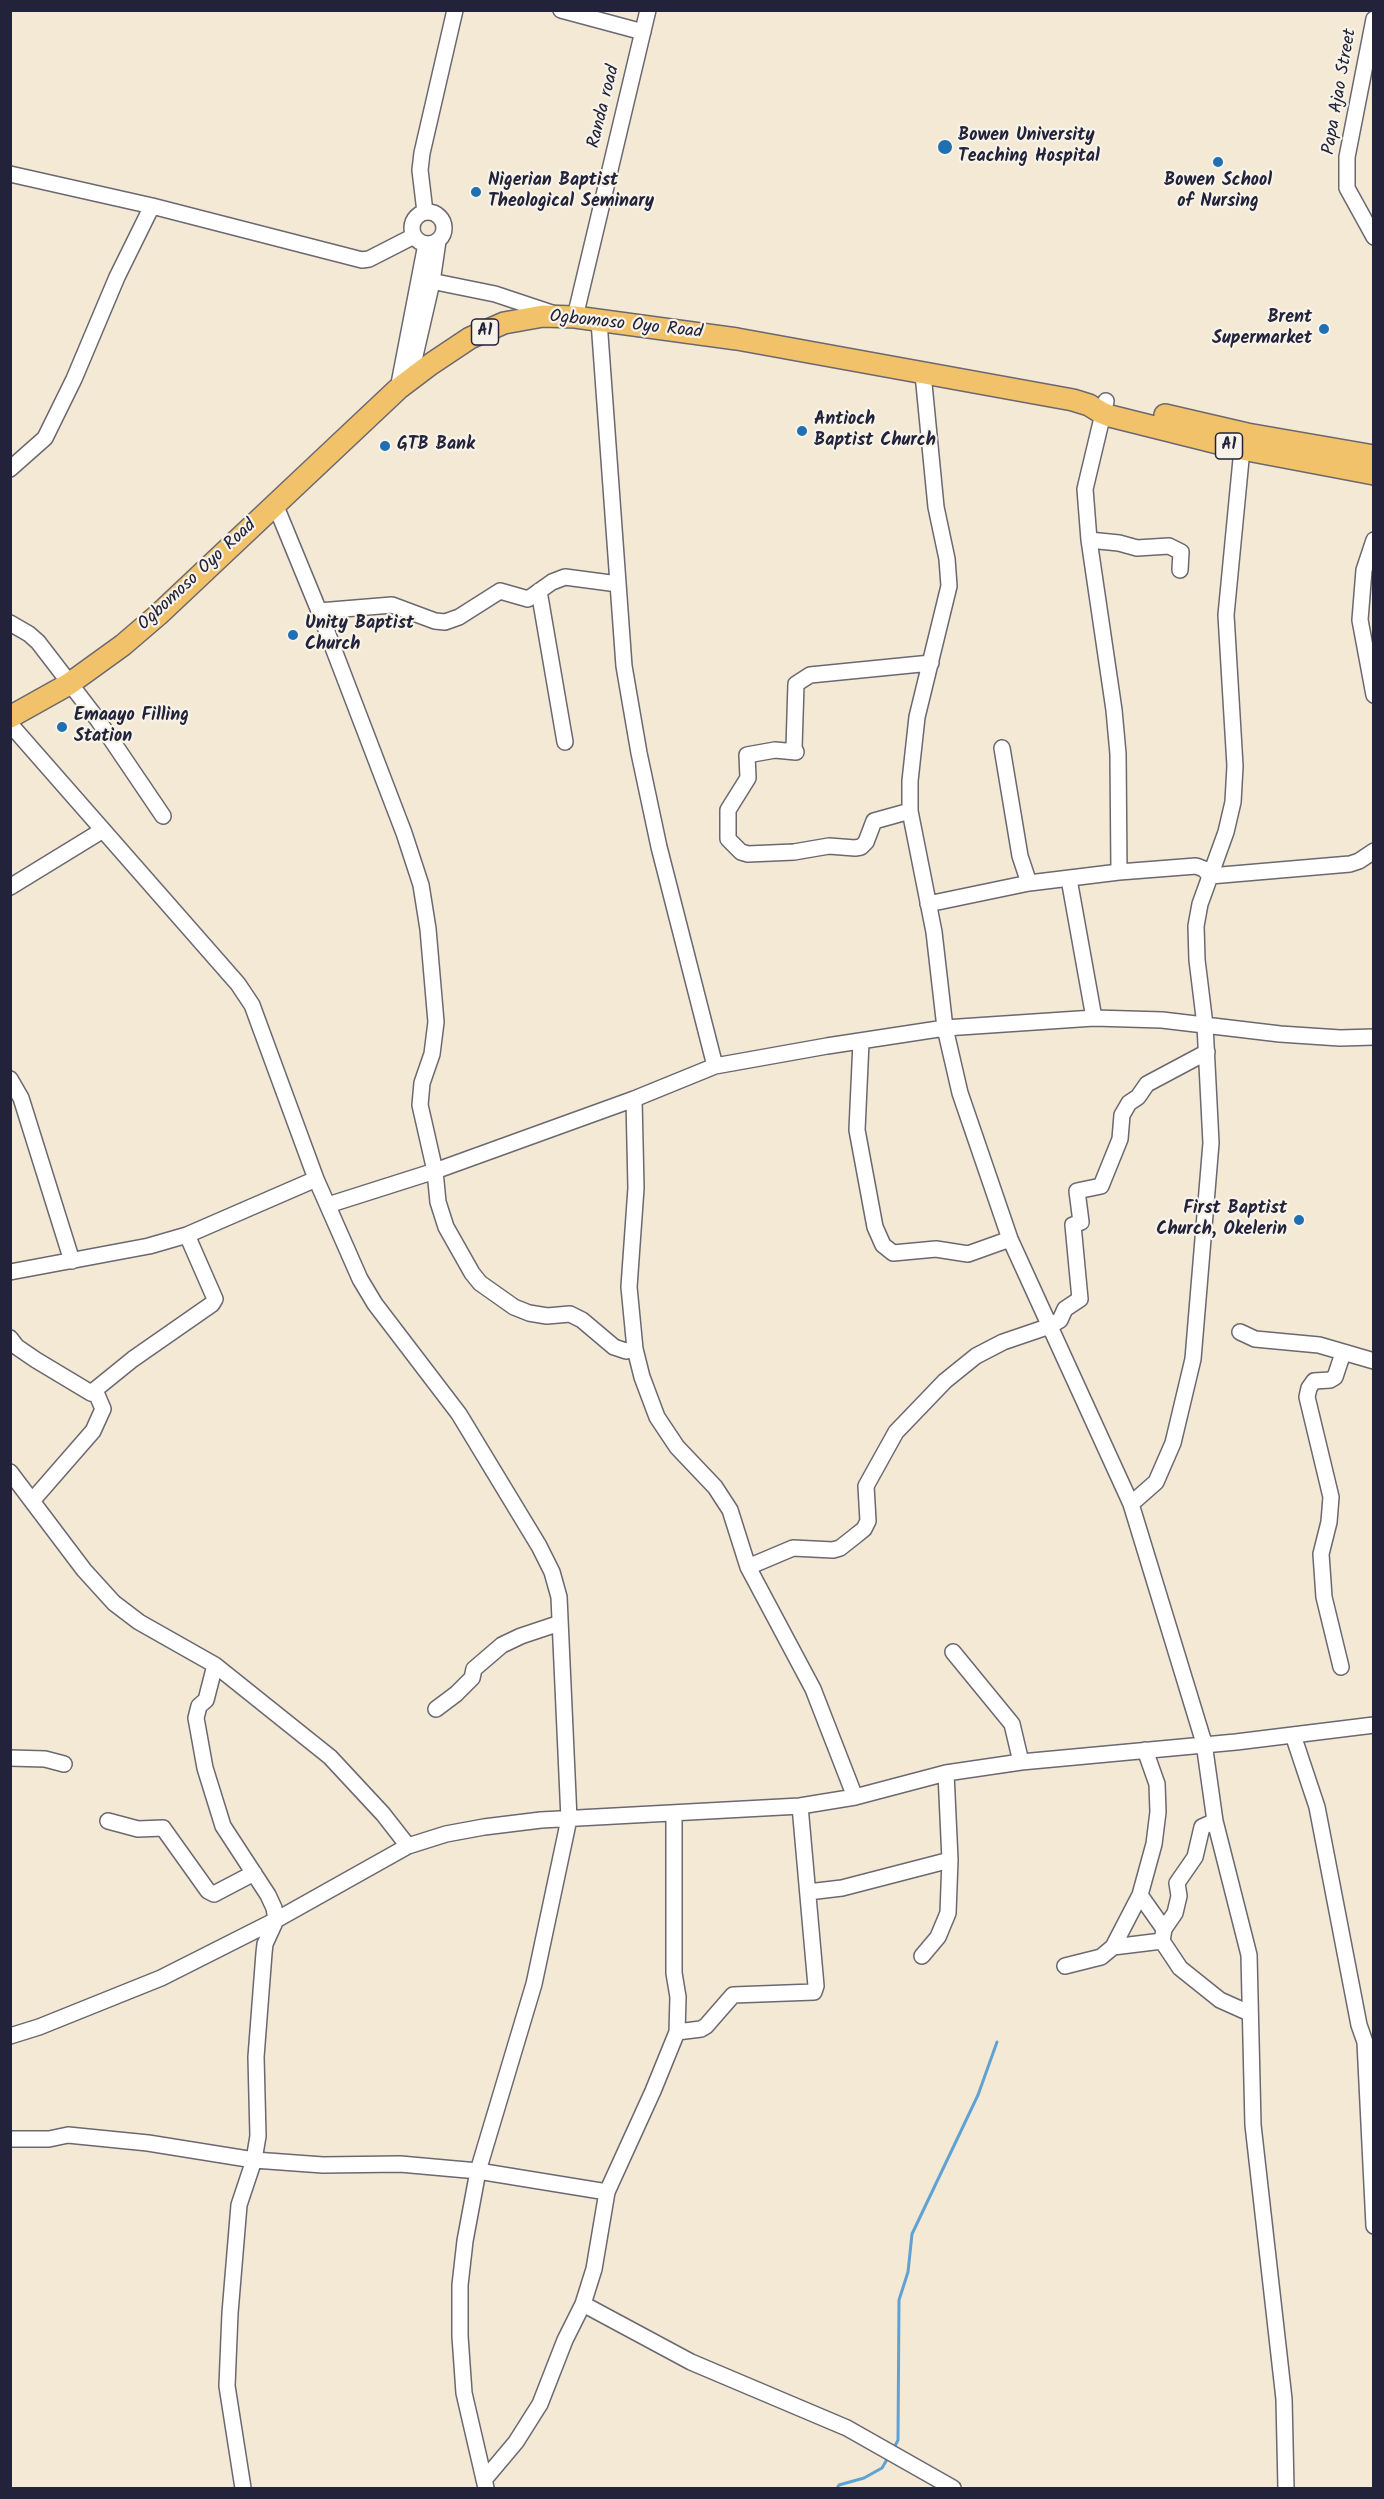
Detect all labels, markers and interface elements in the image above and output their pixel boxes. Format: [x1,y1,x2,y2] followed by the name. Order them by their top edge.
[1319,27,1363,157] street label: Papa Ajao Street
[584,63,626,151] street label: Randa road
[958,126,1100,168] place label: Bowen University Teaching Hospital
[936,138,954,156] marker: Bowen University Teaching Hospital
[1211,155,1225,169] marker: Bowen School of Nursing
[488,171,654,213] place label: Nigerian Baptist Theological Seminary
[1164,171,1272,213] place label: Bowen School of Nursing
[469,185,483,199] marker: Nigerian Baptist Theological Seminary
[548,307,704,345] street label: Ogbomoso Oyo Road
[1212,308,1312,350] place label: Brent Supermarket
[472,319,498,345] road number: A1
[1317,322,1331,336] marker: Brent Supermarket
[814,410,936,452] place label: Antioch Baptist Church
[795,424,809,438] marker: Antioch Baptist Church
[1216,433,1242,459] road number: A1
[397,435,475,457] place label: GTB Bank
[378,439,392,453] marker: GTB Bank
[134,516,262,636] street label: Ogbomoso Oyo Road
[305,614,414,656] place label: Unity Baptist Church
[286,628,300,642] marker: Unity Baptist Church
[74,706,189,748] place label: Emaayo Filling Station
[55,720,69,734] marker: Emaayo Filling Station
[1156,1199,1287,1242] place label: First Baptist Church, Okelerin
[1292,1213,1306,1227] marker: First Baptist Church, Okelerin

